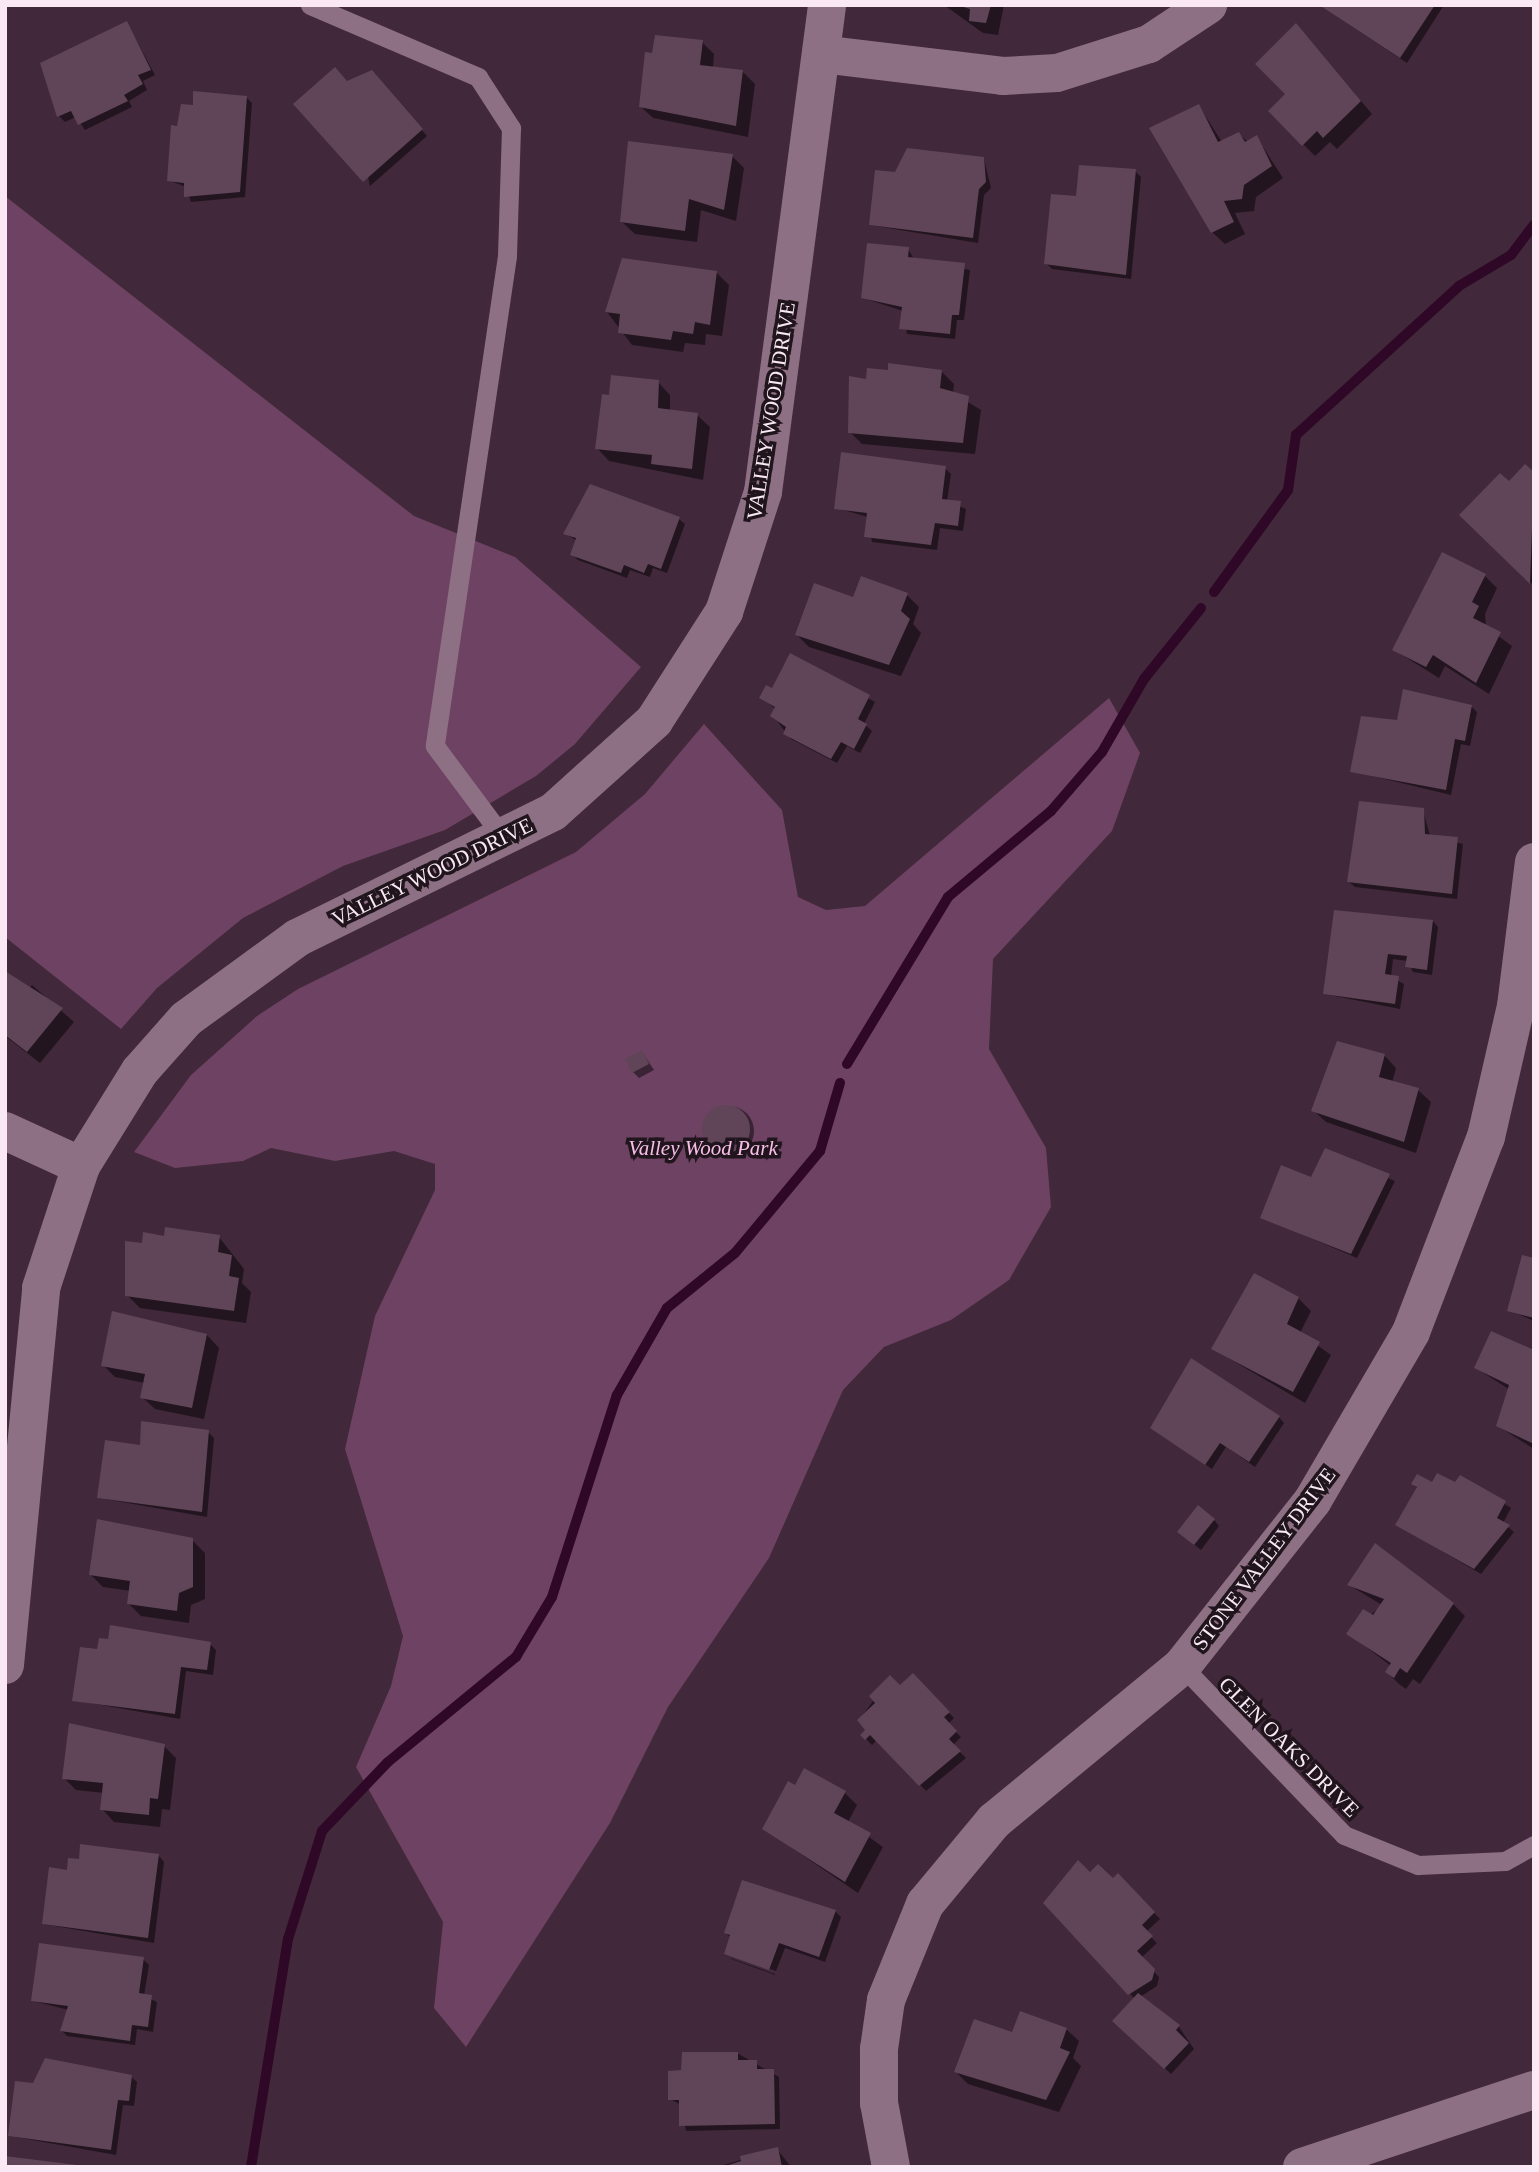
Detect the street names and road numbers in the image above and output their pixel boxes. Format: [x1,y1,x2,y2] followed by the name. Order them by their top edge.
[741,300,801,522] street label: VALLEY WOOD DRIVE
[327,812,537,932] street label: VALLEY WOOD DRIVE
[1187,1462,1341,1656] street label: STONE VALLEY DRIVE
[1214,1672,1364,1822] street label: GLEN OAKS DRIVE

